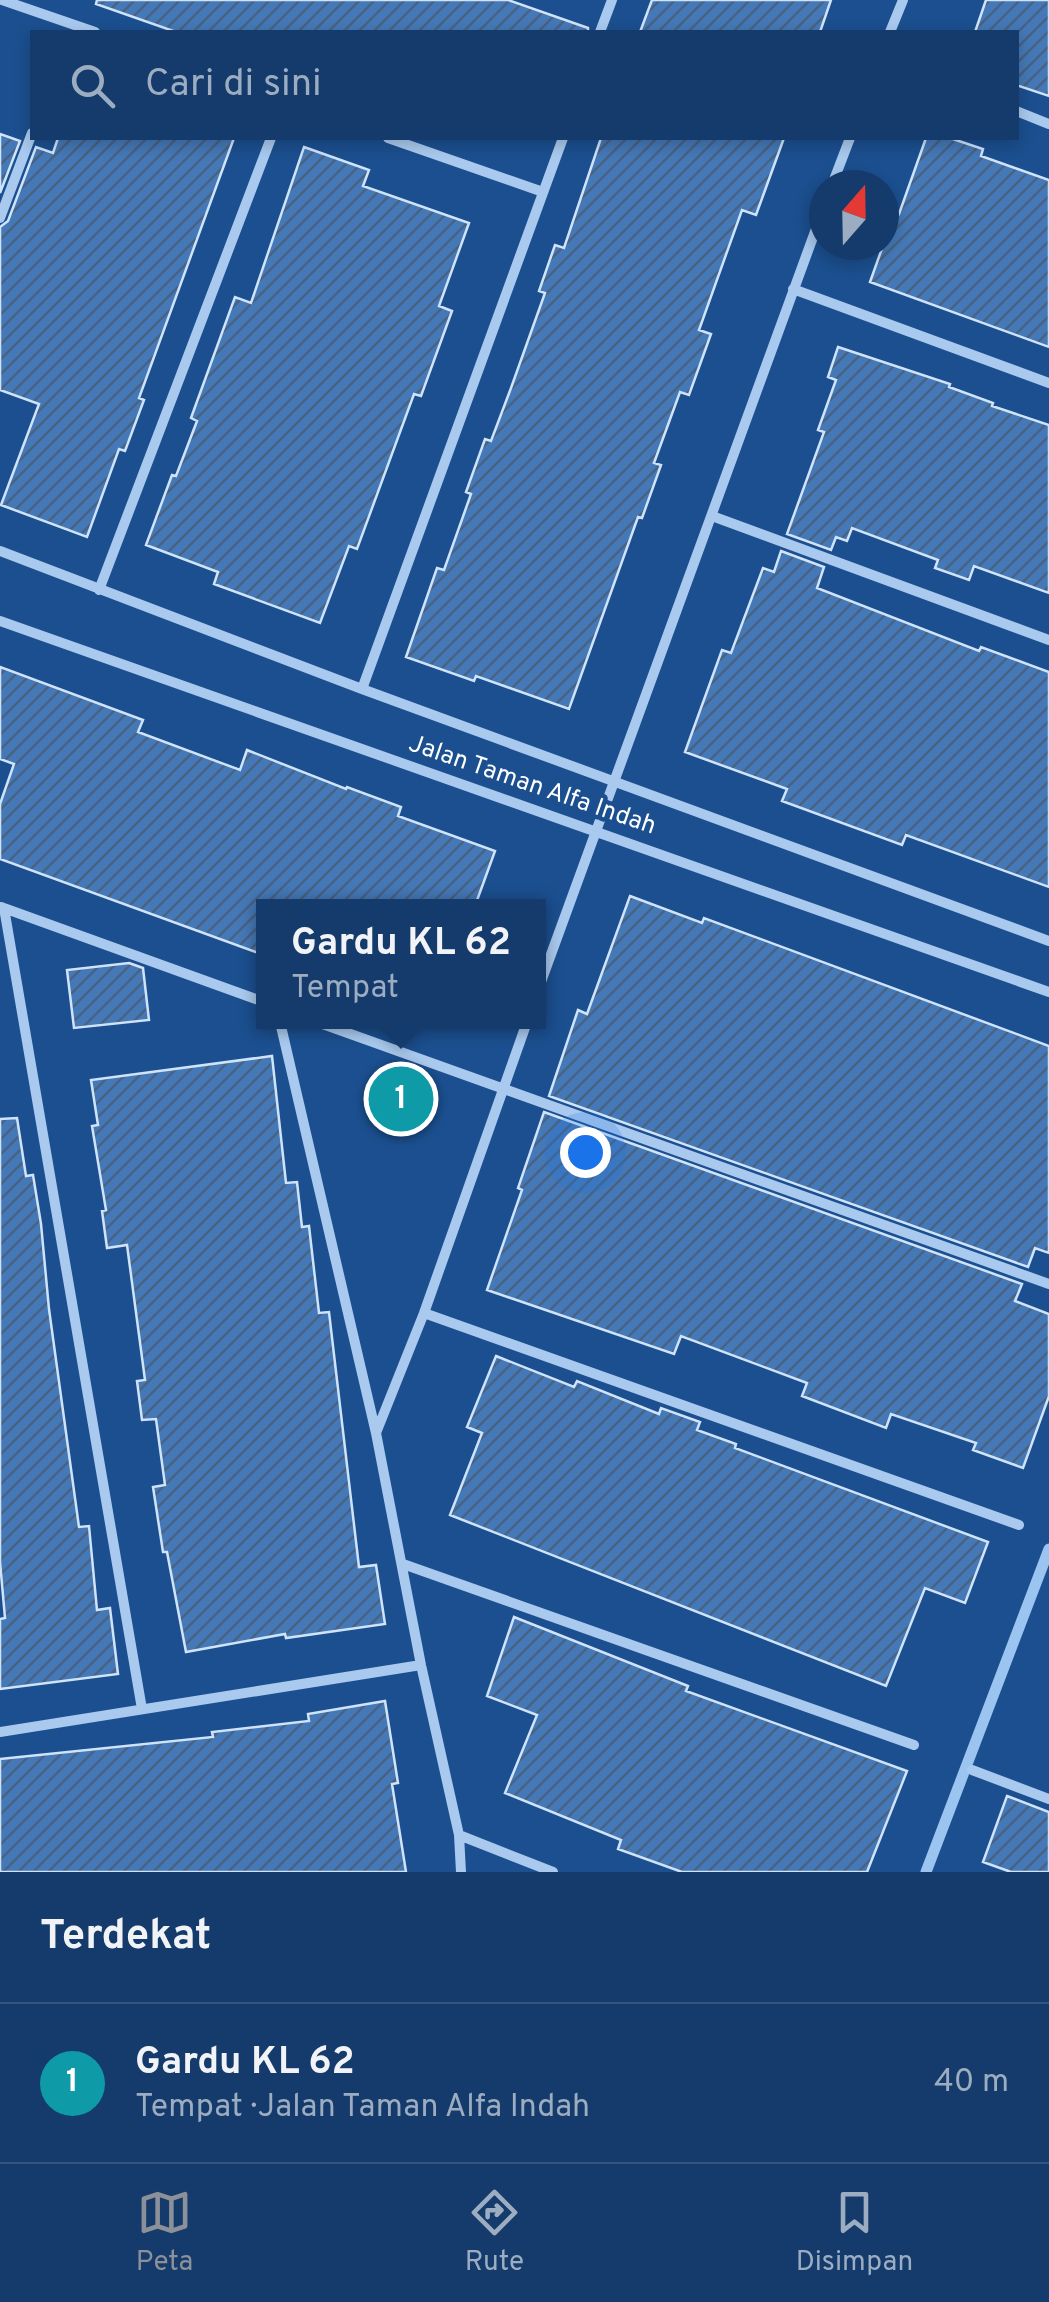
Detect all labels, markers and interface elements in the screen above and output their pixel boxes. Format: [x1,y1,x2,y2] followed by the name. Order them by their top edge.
[30,30,1019,140] search box
[65,58,120,113] icon: search
[145,61,322,110] text: Cari di sini
[809,170,899,260] north arrow
[404,729,660,843] street label: Jalan Taman Alfa Indah
[256,899,546,1029] popup
[291,920,511,969] text: Gardu KL 62
[291,969,399,1009] text: Tempat
[368,1062,434,1136] pin: 1
[560,1127,611,1178] your location
[40,1911,211,1964] text: Terdekat
[135,2039,355,2088] text: Gardu KL 62
[66,2063,79,2103] text: 1
[934,2063,1009,2103] text: 40 m
[135,2088,590,2128] text: Tempat · Jalan Taman Alfa Indah
[136,2185,193,2281] tab: Peta
[465,2185,524,2281] tab: Rute
[796,2185,913,2281] tab: Disimpan

